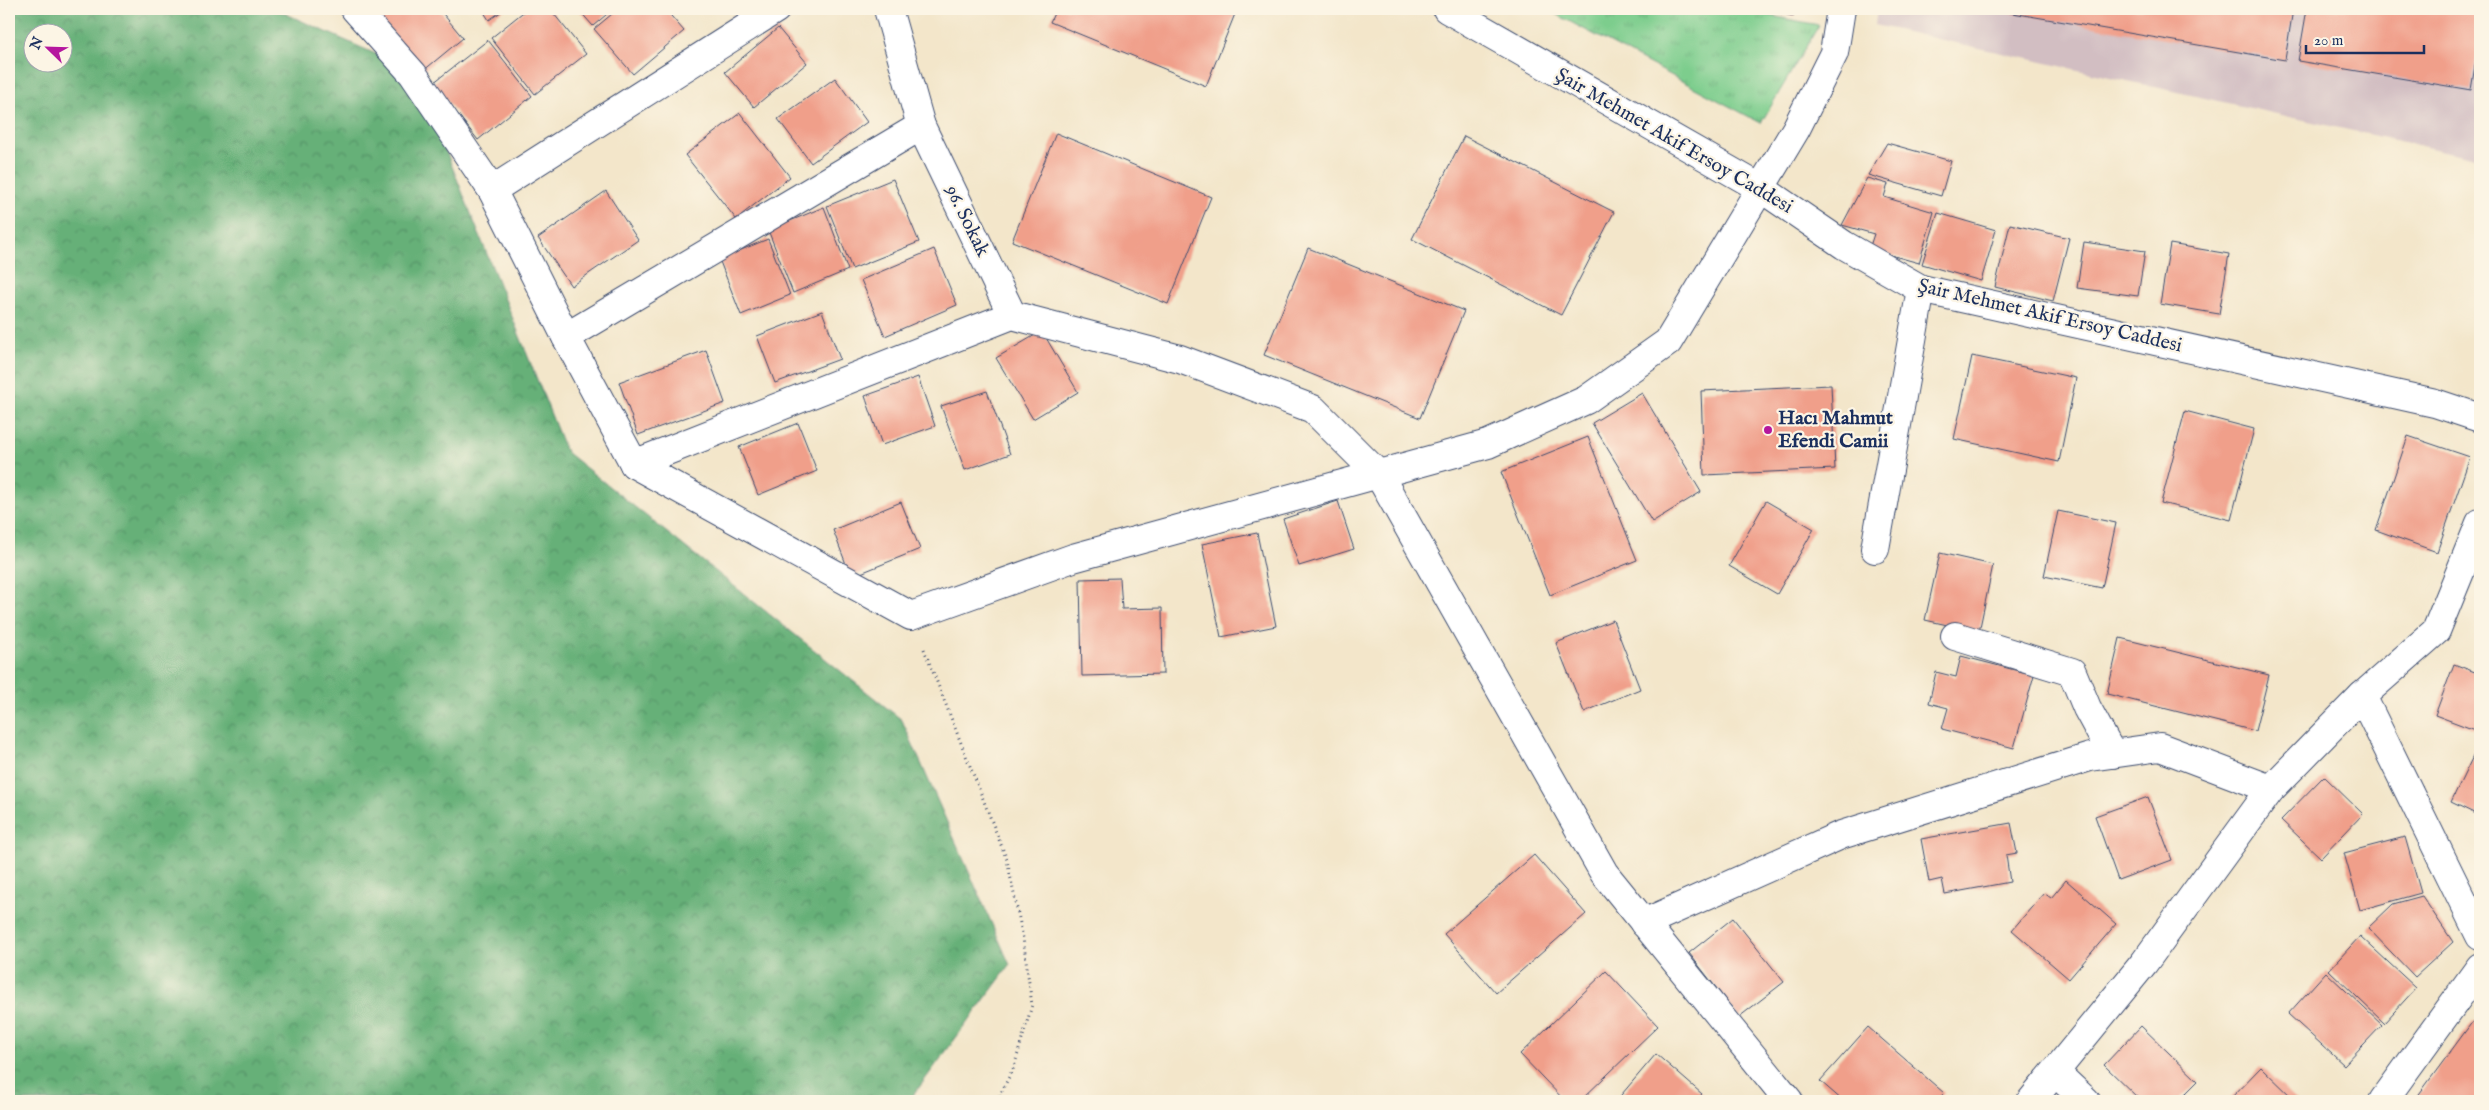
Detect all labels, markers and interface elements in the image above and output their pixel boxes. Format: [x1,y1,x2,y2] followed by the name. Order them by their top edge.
[22,22,72,72] north arrow
[2306,22,2424,54] scale bar
[2314,31,2344,50] text: 20 m
[26,34,48,53] text: N
[1551,63,1797,219] street label: Şair Mehmet Akif Ersoy Caddesi
[938,180,995,261] street label: 96. Sokak
[1916,273,2184,359] street label: Şair Mehmet Akif Ersoy Caddesi
[1778,406,1893,454] place label: Hacı Mahmut Efendi Camii
[1762,424,1774,436] marker: Hacı Mahmut Efendi Camii

